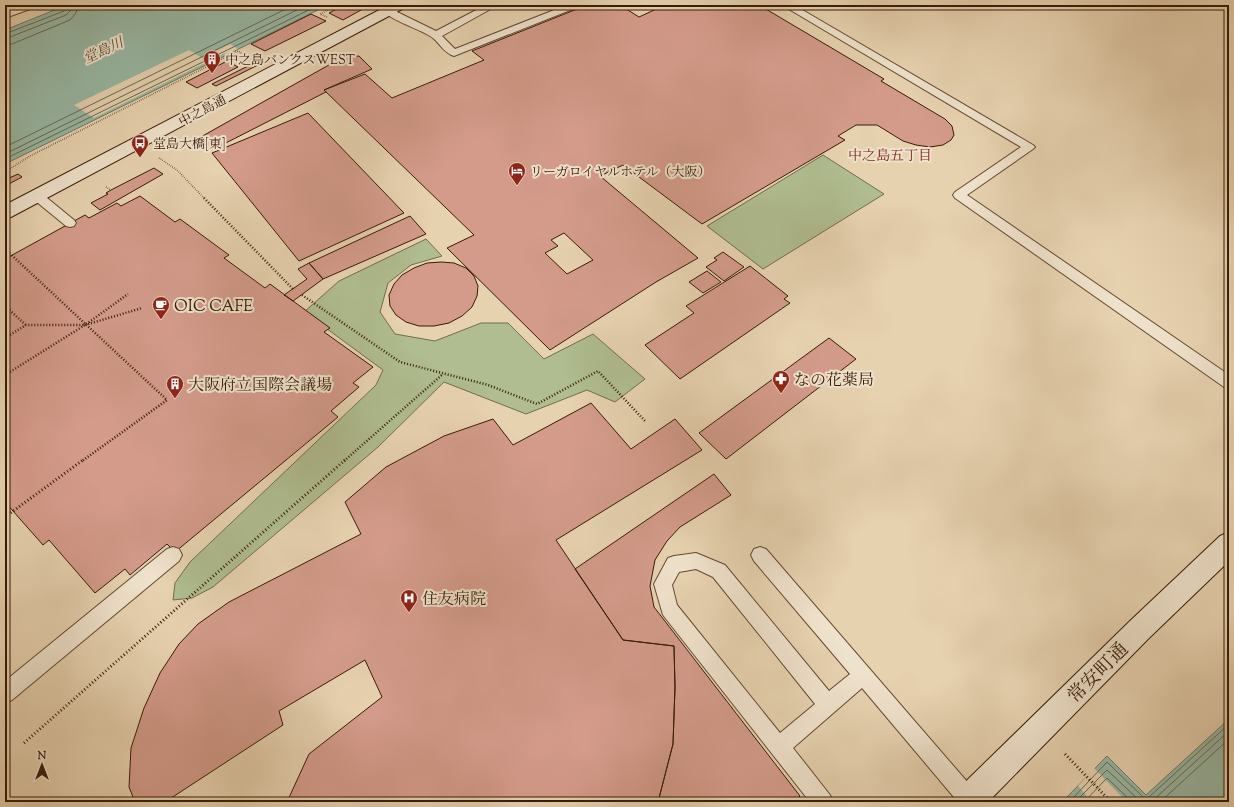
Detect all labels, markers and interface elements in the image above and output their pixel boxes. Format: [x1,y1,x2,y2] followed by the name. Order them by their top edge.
[81,33,129,70] water label: 堂島川
[202,49,222,74] building icon: 中之島バンクスWEST
[225,52,355,70] place label: 中之島バンクスWEST
[176,92,230,132] street label: 中之島通
[130,133,150,158] bus stop icon: 堂島大橋[東]
[153,136,225,154] place label: 堂島大橋[東]
[848,147,932,167] district label: 中之島五丁目
[507,161,527,186] hotel icon: リーガロイヤルホテル（大阪）
[530,164,711,182] place label: リーガロイヤルホテル（大阪）
[151,295,171,320] cafe icon: OIC CAFE
[174,296,253,319] place label: OIC CAFE
[771,369,791,394] pharmacy icon: なの花薬局
[794,370,874,393] place label: なの花薬局
[165,374,185,399] building icon: 大阪府立国際会議場
[188,375,332,398] place label: 大阪府立国際会議場
[399,588,419,613] hospital icon: 住友病院
[422,589,486,612] place label: 住友病院
[1062,637,1135,710] street label: 常安町通
[22,745,62,785] north arrow
[37,748,47,764] text: N

